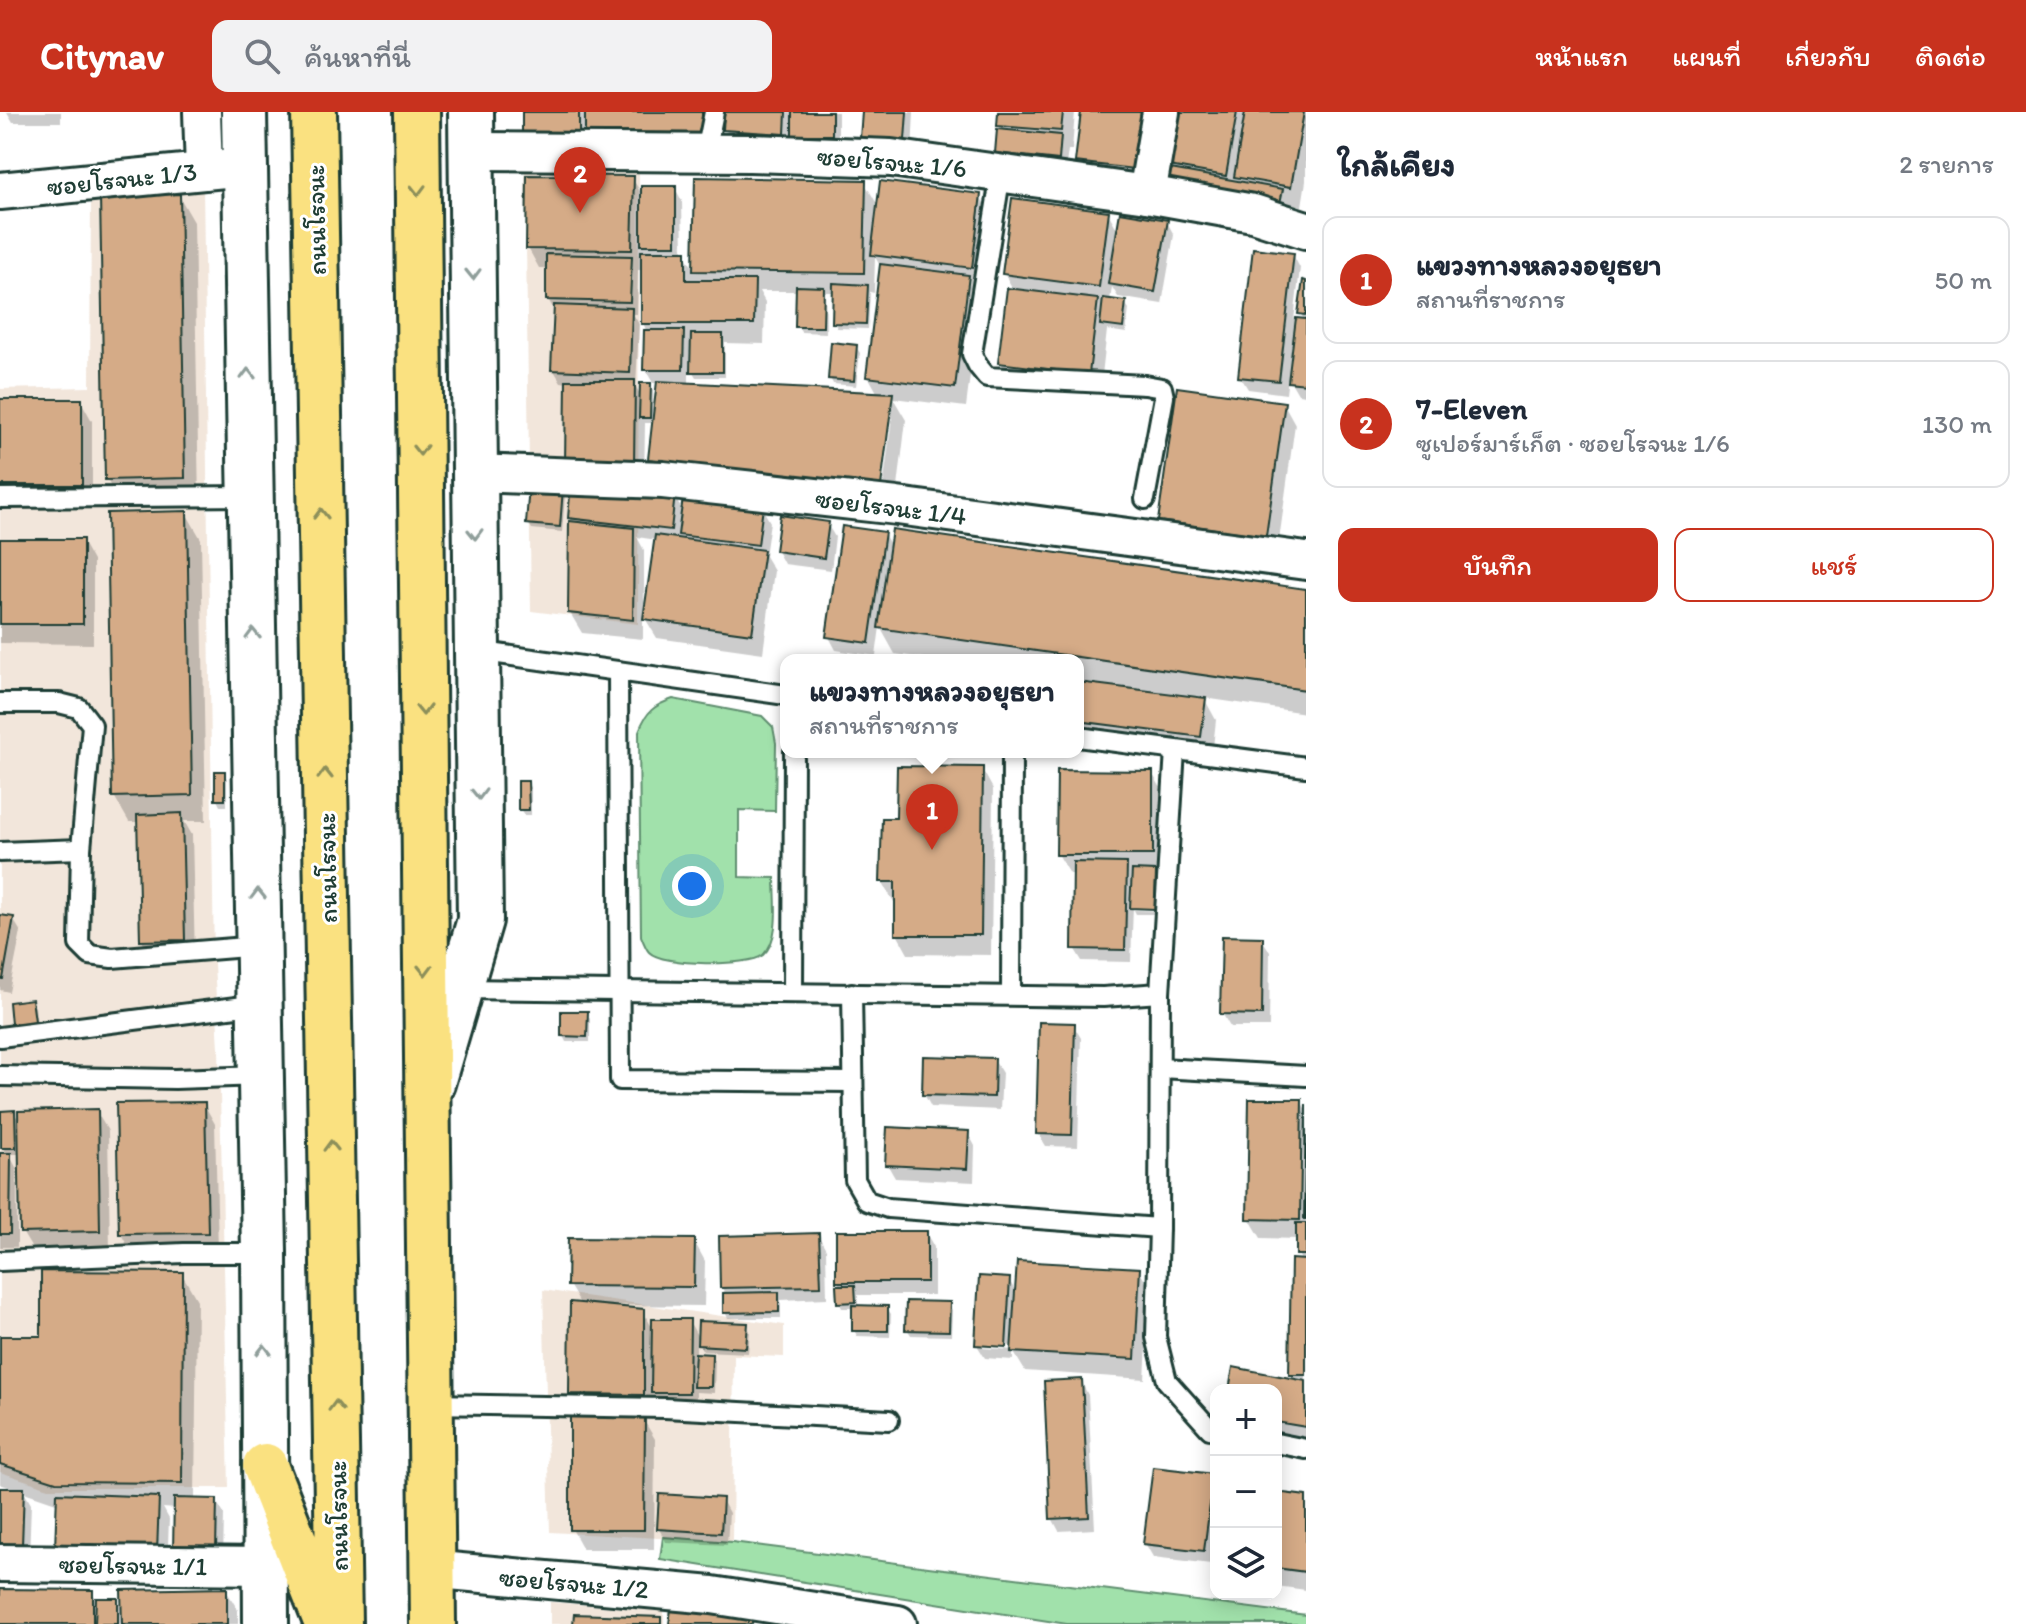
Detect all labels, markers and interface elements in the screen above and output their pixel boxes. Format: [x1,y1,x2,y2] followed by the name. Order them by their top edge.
[212,20,772,92] search box
[40,33,164,79] text: Citynav
[240,34,284,78] icon: search
[304,38,411,75] text: ค้นหาที่นี่
[1536,39,1628,73] text: หน้าแรก
[1672,39,1741,73] text: แผนที่
[1785,39,1871,73] text: เกี่ยวกับ
[1915,39,1986,73] text: ติดต่อ
[816,140,968,184] street label: ซอยโรจนะ 1/6
[1338,144,1455,185] text: ใกล้เคียง
[554,147,606,213] pin: 2
[1899,148,1994,180] text: 2 รายการ
[46,155,198,203] street label: ซอยโรจนะ 1/3
[299,164,333,276] street label: ถนนโรจนะ
[409,184,427,197] one-way arrow
[1416,246,1662,283] text: แขวงทางหลวงอยุธยา
[1360,264,1372,296] text: 1
[1935,264,1992,296] text: 50 m
[464,268,481,281] one-way arrow
[1416,283,1566,315] text: สถานที่ราชการ
[240,367,257,380] one-way arrow
[1416,390,1527,427] text: 7-Eleven
[1359,408,1373,440] text: 2
[1922,408,1992,440] text: 130 m
[1416,427,1730,459] text: ซูเปอร์มาร์เก็ต · ซอยโรจนะ 1/6
[412,444,429,457] one-way arrow
[814,482,969,532] street label: ซอยโรจนะ 1/4
[312,507,329,520] one-way arrow
[467,528,484,541] one-way arrow
[1338,528,1658,602] button: บันทึก
[1674,528,1994,602] button: แชร์
[244,627,262,640] one-way arrow
[780,654,1084,758] popup
[809,672,1055,709] text: แขวงทางหลวงอยุธยา
[414,704,432,717] one-way arrow
[809,709,959,741] text: สถานที่ราชการ
[316,767,334,780] one-way arrow
[906,784,958,850] pin: 1
[470,788,488,801] one-way arrow
[310,812,344,924] street label: ถนนโรจนะ
[672,866,712,906] your location
[249,887,266,900] one-way arrow
[416,964,434,977] one-way arrow
[323,1139,340,1152] one-way arrow
[256,1343,273,1356] one-way arrow
[1210,1384,1282,1600] map controls
[1210,1384,1282,1456] button: +
[327,1399,344,1412] one-way arrow
[1210,1456,1282,1528] button: −
[321,1460,355,1572] street label: ถนนโรจนะ
[1210,1528,1282,1600] button: layers
[59,1548,207,1582] street label: ซอยโรจนะ 1/1
[498,1561,650,1606] street label: ซอยโรจนะ 1/2

